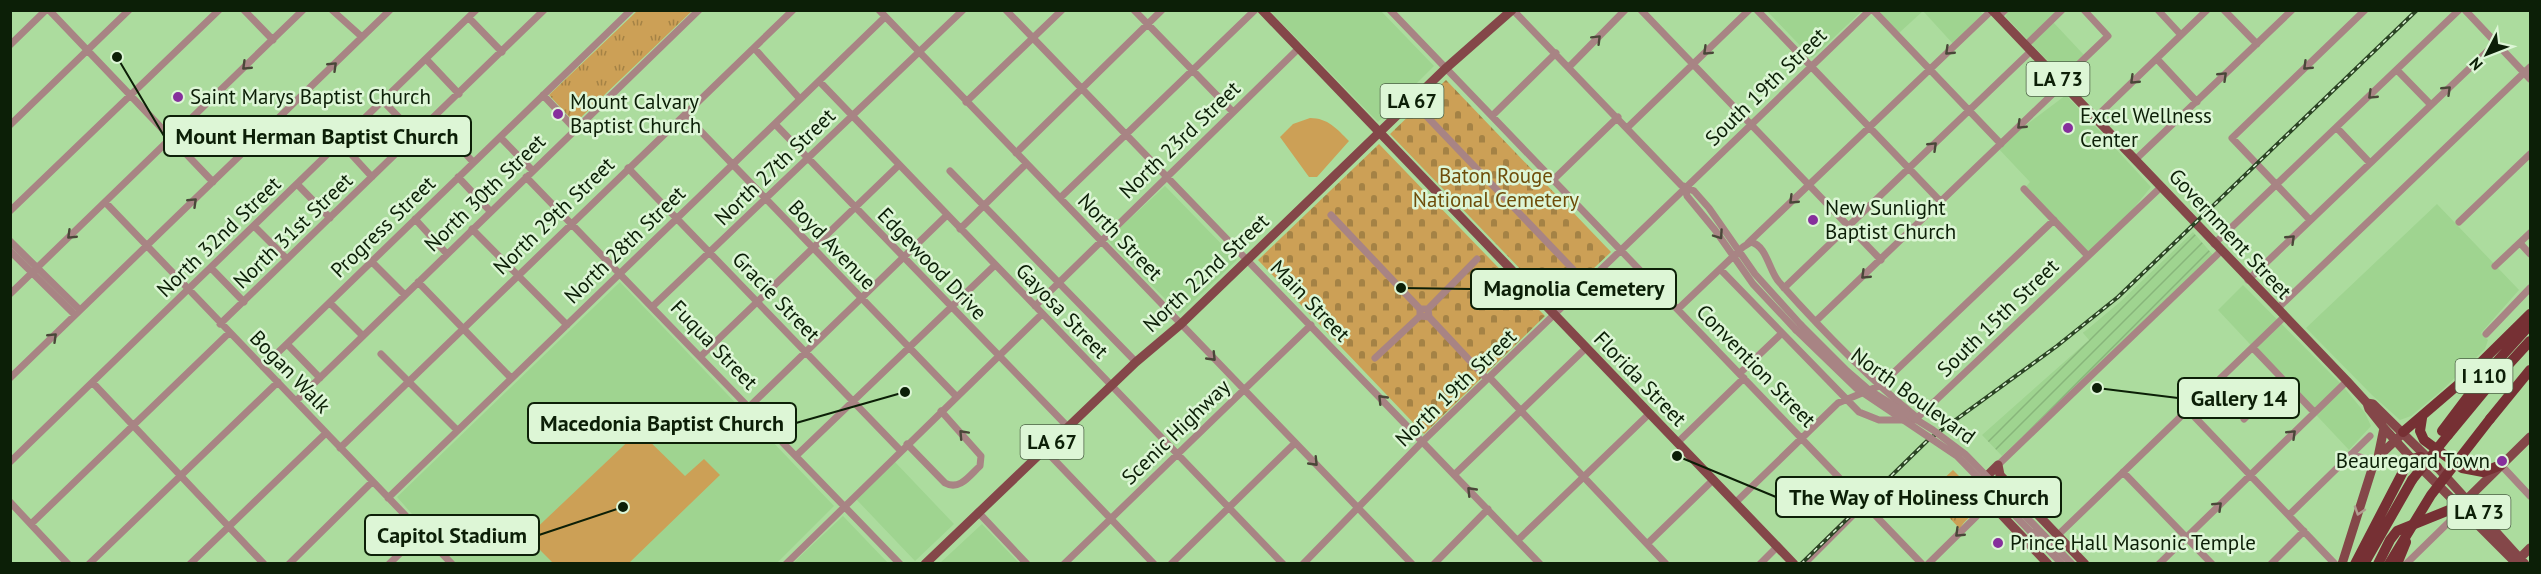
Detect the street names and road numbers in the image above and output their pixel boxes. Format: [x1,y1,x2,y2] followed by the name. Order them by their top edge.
[1699,22,1832,151] street label: South 19th Street
[2026,62,2090,96] road number: LA 73
[1113,75,1246,204] street label: North 23rd Street
[1380,84,1444,118] road number: LA 67
[709,102,841,231] street label: North 27th Street
[418,128,551,257] street label: North 30th Street
[487,151,620,280] street label: North 29th Street
[2163,163,2298,305] street label: Government Street
[227,167,358,294] street label: North 31st Street
[325,170,441,283] street label: Progress Street
[151,171,286,303] street label: North 32nd Street
[558,180,691,309] street label: North 28th Street
[1072,187,1169,286] street label: North Street
[783,194,882,295] street label: Boyd Avenue
[872,202,993,326] street label: Edgewood Drive
[1137,207,1274,338] street label: North 22nd Street
[727,246,826,348] street label: Gracie Street
[1931,253,2064,382] street label: South 15th Street
[1265,254,1356,347] street label: Main Street
[1010,257,1115,364] street label: Gayosa Street
[665,294,764,395] street label: Fuqua Street
[1691,298,1822,433] street label: Convention Street
[1389,323,1522,452] street label: North 19th Street
[244,324,337,419] street label: Bogan Walk
[1588,325,1692,432] street label: Florida Street
[1846,341,1981,450] street label: North Boulevard
[2456,359,2512,393] road number: I 110
[1116,373,1236,490] street label: Scenic Highway
[1020,425,1084,459] road number: LA 67
[2448,495,2510,529] road number: LA 73

